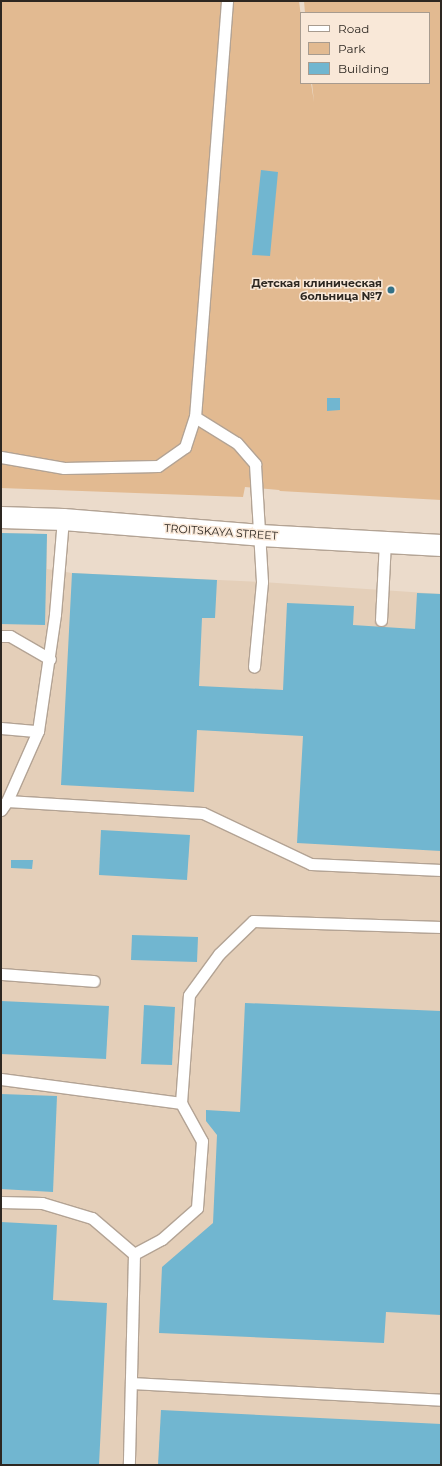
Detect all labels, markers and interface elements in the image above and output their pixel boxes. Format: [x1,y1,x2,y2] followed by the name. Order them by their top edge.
[300,12,430,84] legend
[338,21,369,36] text: Road
[338,41,365,56] text: Park
[338,61,389,76] text: Building
[252,277,382,303] place label: Детская клиническая больница №7
[385,284,397,296] marker: Детская клиническая больница №7
[164,521,278,543] street label: TROITSKAYA STREET

